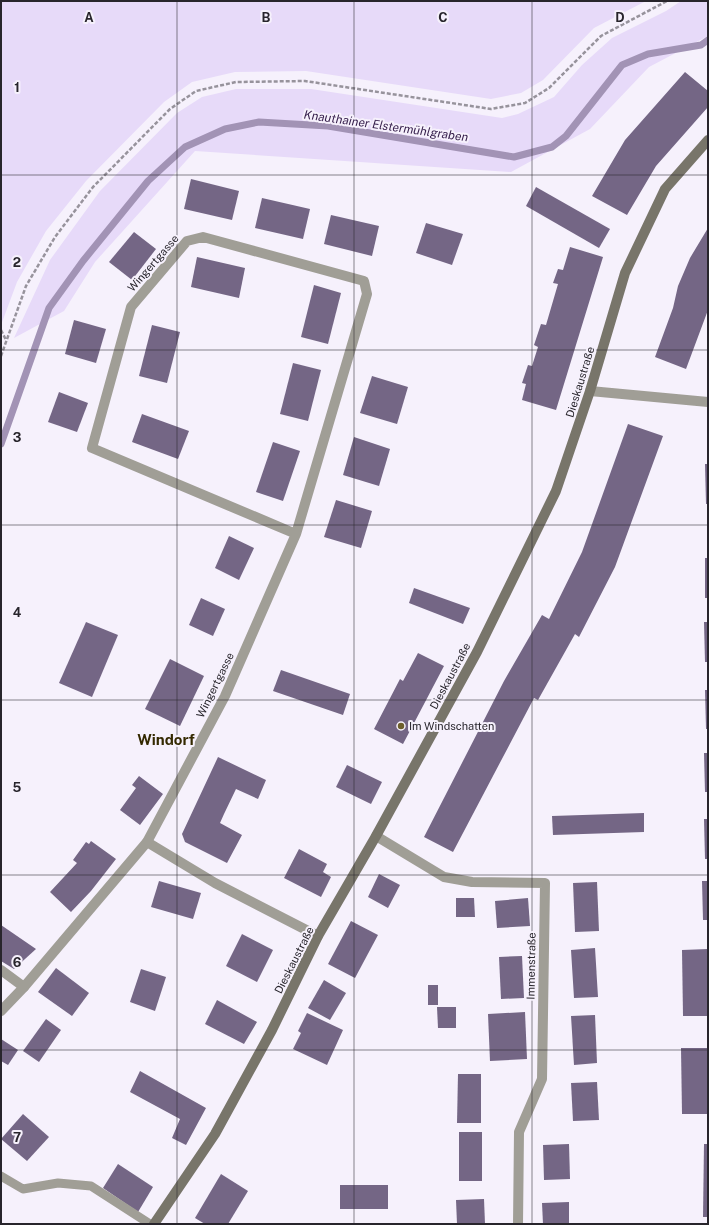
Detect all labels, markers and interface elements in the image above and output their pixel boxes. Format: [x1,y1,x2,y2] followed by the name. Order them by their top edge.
[84,10,94,25] text: A
[262,10,271,25] text: B
[438,10,448,25] text: C
[615,10,625,25] text: D
[14,80,20,95] text: 1
[303,108,469,145] water label: Knauthainer Elstermühlgraben
[125,232,181,294] street label: Wingertgasse
[13,255,21,270] text: 2
[564,345,596,419] street label: Dieskaustraße
[13,430,22,445] text: 3
[13,605,22,620] text: 4
[428,641,472,711] street label: Dieskaustraße
[194,650,236,720] street label: Wingertgasse
[409,720,494,732] place label: Im Windschatten
[396,721,406,731] marker: Im Windschatten
[137,731,195,748] district label: Windorf
[13,780,22,795] text: 5
[272,925,316,995] street label: Dieskaustraße
[524,932,538,1000] street label: Immenstraße
[13,955,22,970] text: 6
[13,1130,21,1145] text: 7

